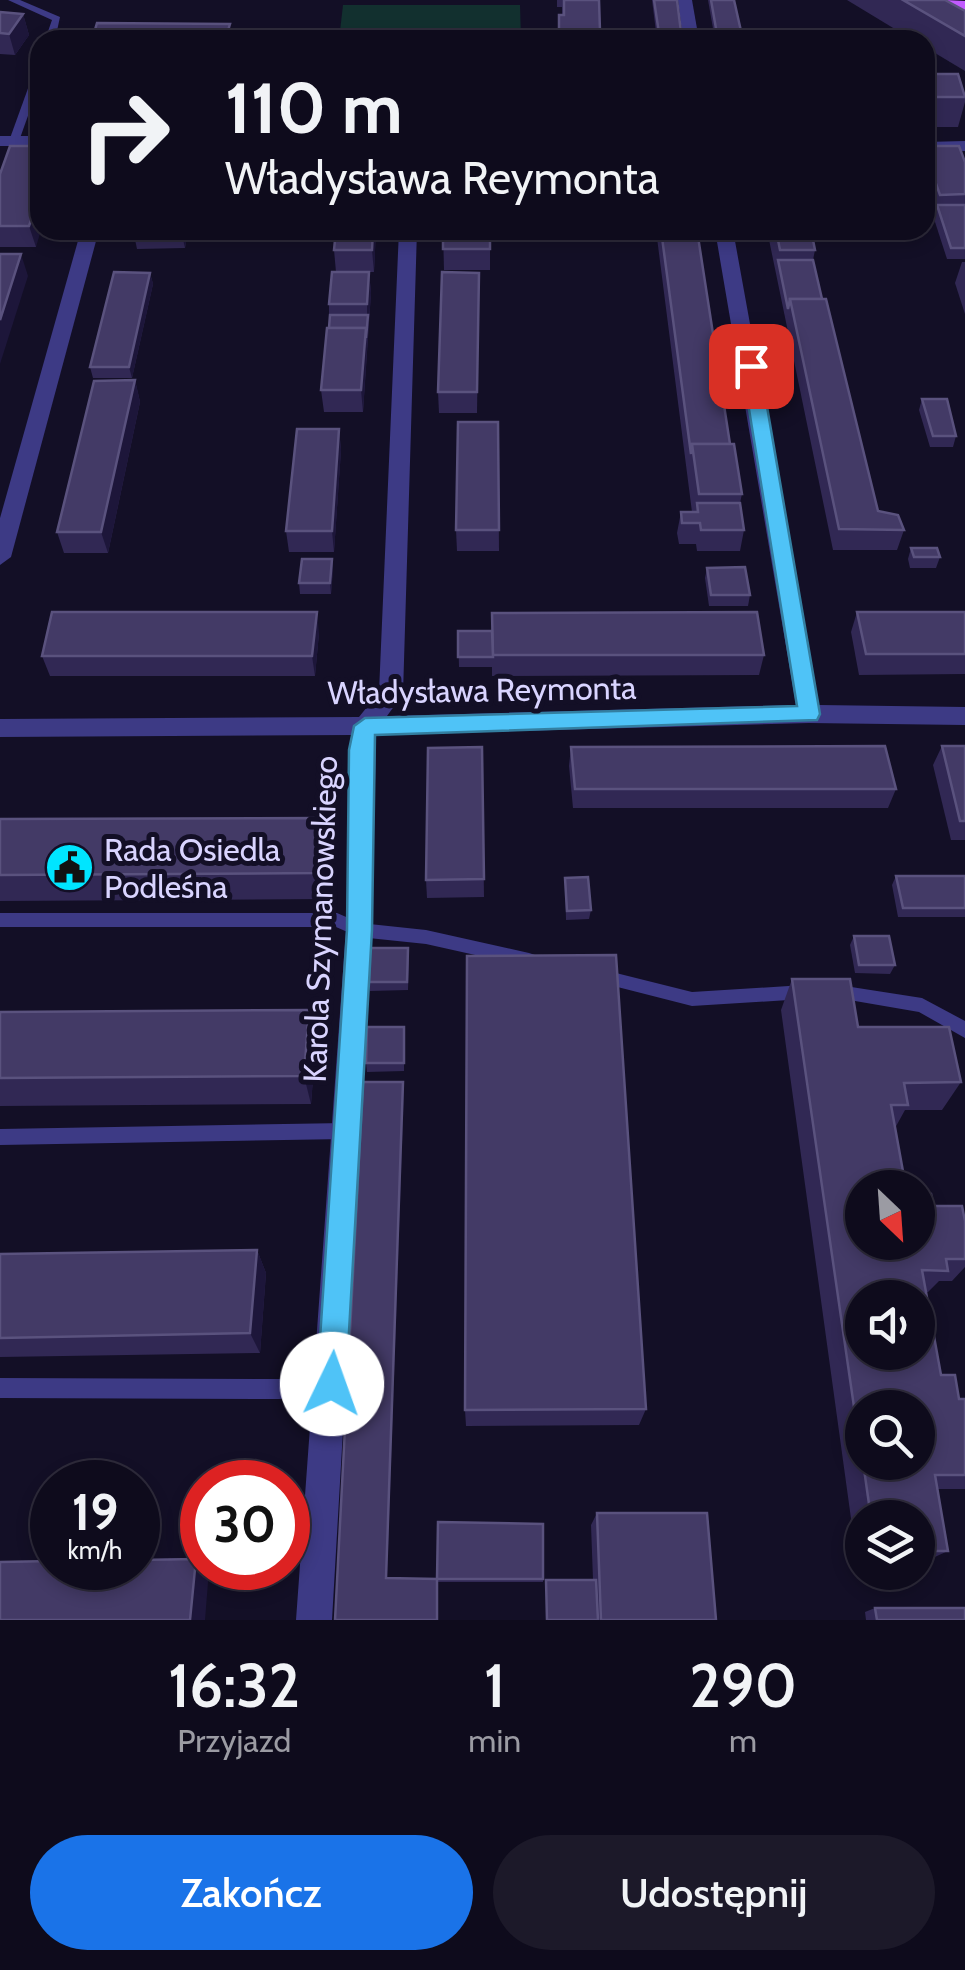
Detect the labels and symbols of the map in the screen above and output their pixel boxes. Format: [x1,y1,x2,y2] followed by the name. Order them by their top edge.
[709,324,794,409] pin
[327,668,637,712] street label: Władysława Reymonta
[295,755,345,1083] street label: Karola Szymanowskiego
[104,830,281,906] place label: Rada Osiedla Podleśna
[43,841,95,893] public building icon: Rada Osiedla Podleśna
[845,1170,935,1260] north arrow
[280,1332,384,1436] position arrow
[180,1460,310,1590] speed limit sign: 30

